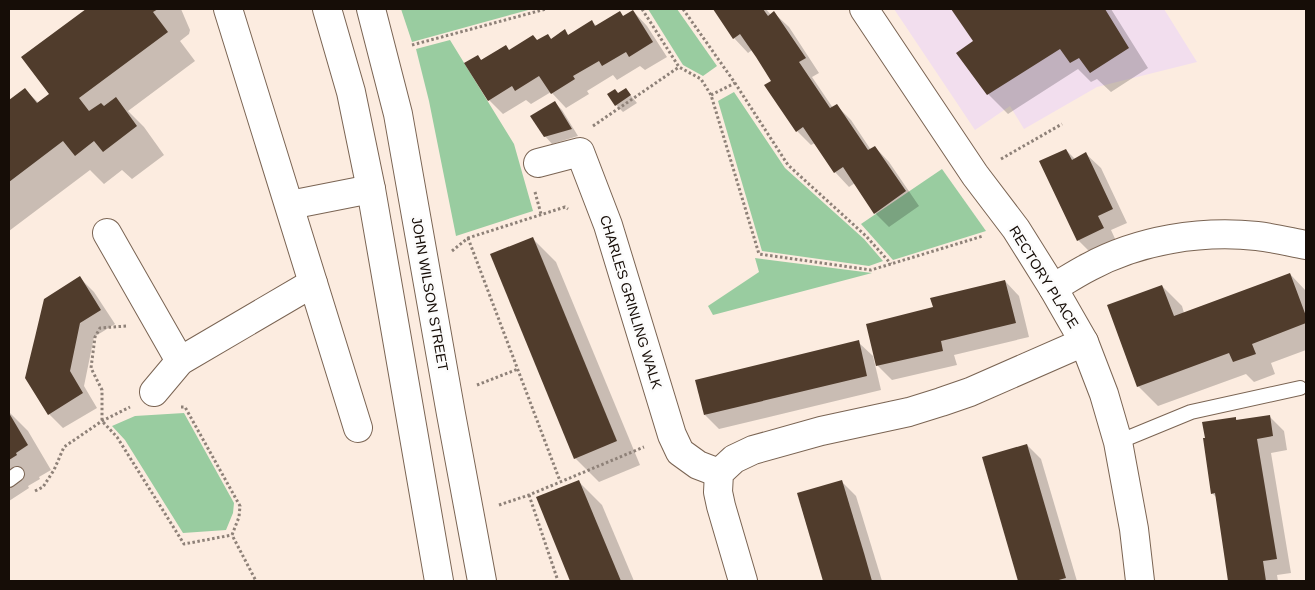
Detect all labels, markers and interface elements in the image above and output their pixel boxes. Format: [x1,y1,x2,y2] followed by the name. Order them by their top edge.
[597,213,665,391] street label: CHARLES GRINLING WALK
[409,216,452,373] street label: JOHN WILSON STREET
[1006,223,1082,331] street label: RECTORY PLACE

